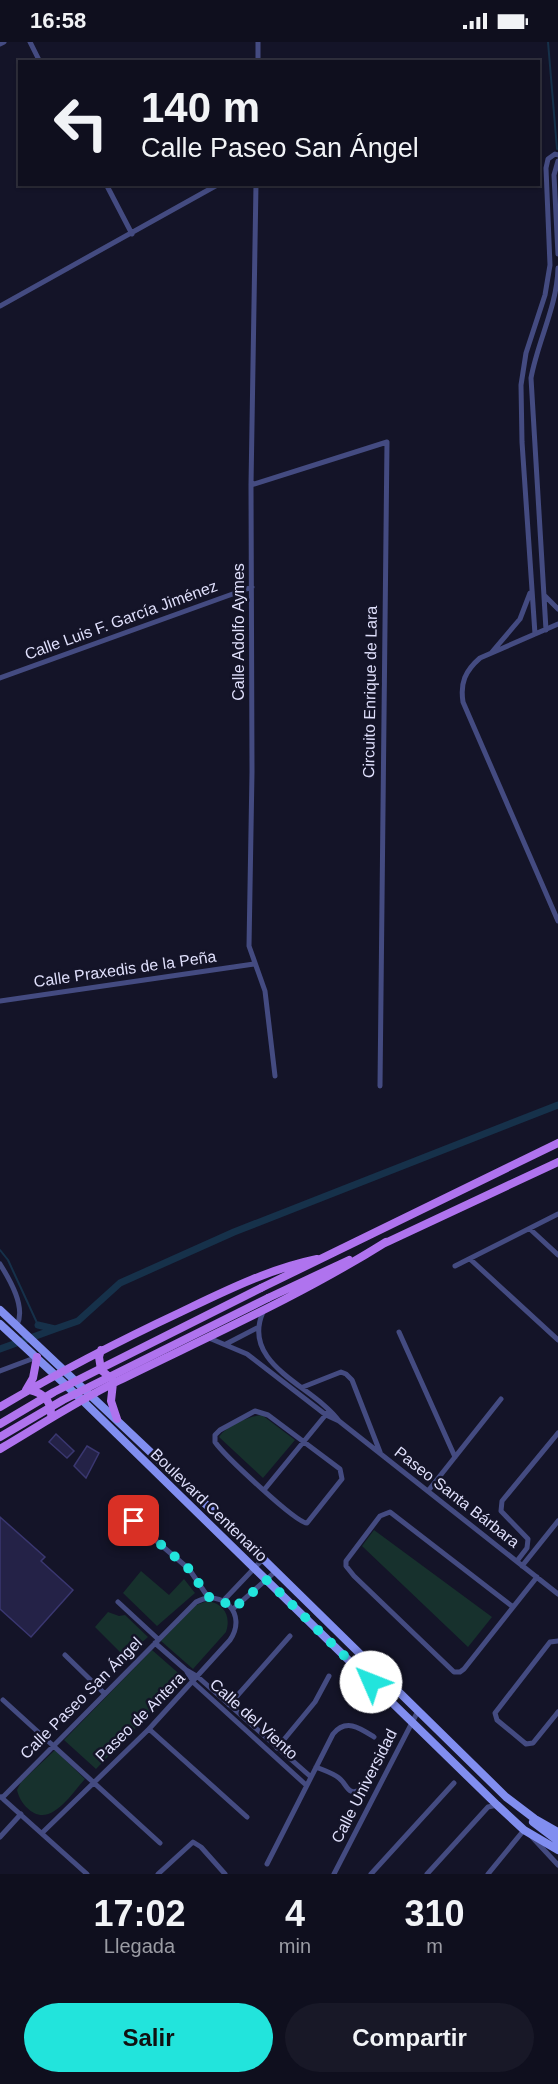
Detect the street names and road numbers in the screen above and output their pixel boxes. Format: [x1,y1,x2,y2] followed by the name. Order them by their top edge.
[230,563,247,701] street label: Calle Adolfo Aymes
[22,577,220,663] street label: Calle Luis F. García Jiménez
[360,605,380,778] street label: Circuito Enrique de Lara
[33,948,217,990] street label: Calle Praxedis de la Peña
[391,1443,523,1551] street label: Paseo Santa Bárbara
[147,1445,271,1565] street label: Boulevard Centenario
[16,1633,145,1762] street label: Calle Paseo San Ángel
[92,1669,188,1765] street label: Paseo de Antera
[207,1675,301,1763] street label: Calle del Viento
[328,1726,400,1846] street label: Calle Universidad

